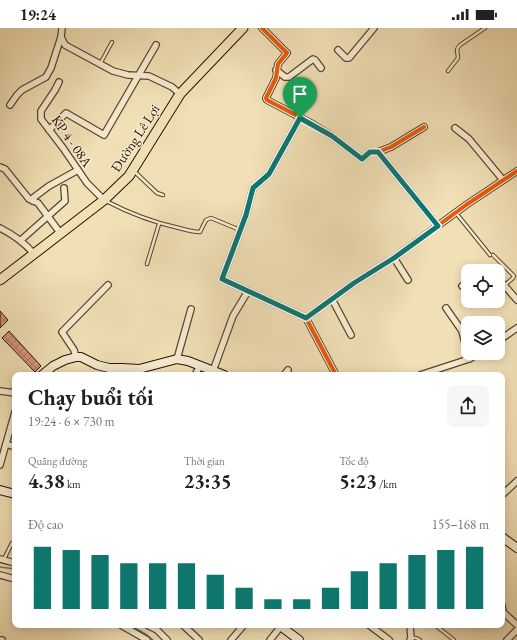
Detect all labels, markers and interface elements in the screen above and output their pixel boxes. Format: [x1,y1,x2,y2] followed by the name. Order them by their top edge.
[20,5,56,24] text: 19:24
[283,77,317,118] pin
[289,83,311,105] icon: arrive
[107,100,164,175] street label: Đường Lê Lợi
[48,112,97,171] street label: KP 4 - 08A
[461,264,505,360] map controls
[461,264,505,308] button: locate
[461,316,505,360] button: layers
[28,383,153,412] text: Chạy buổi tối
[447,385,489,427] button: share
[28,413,115,430] text: 19:24 · 6 × 730 m
[28,454,87,468] text: Quãng đường
[184,454,225,468] text: Thời gian
[339,454,369,468] text: Tốc độ
[28,468,65,494] text: 4.38
[184,468,232,494] text: 23:35
[339,468,377,494] text: 5:23
[65,477,81,491] text: km
[377,477,397,491] text: /km
[28,516,64,533] text: Độ cao
[432,516,489,533] text: 155–168 m

